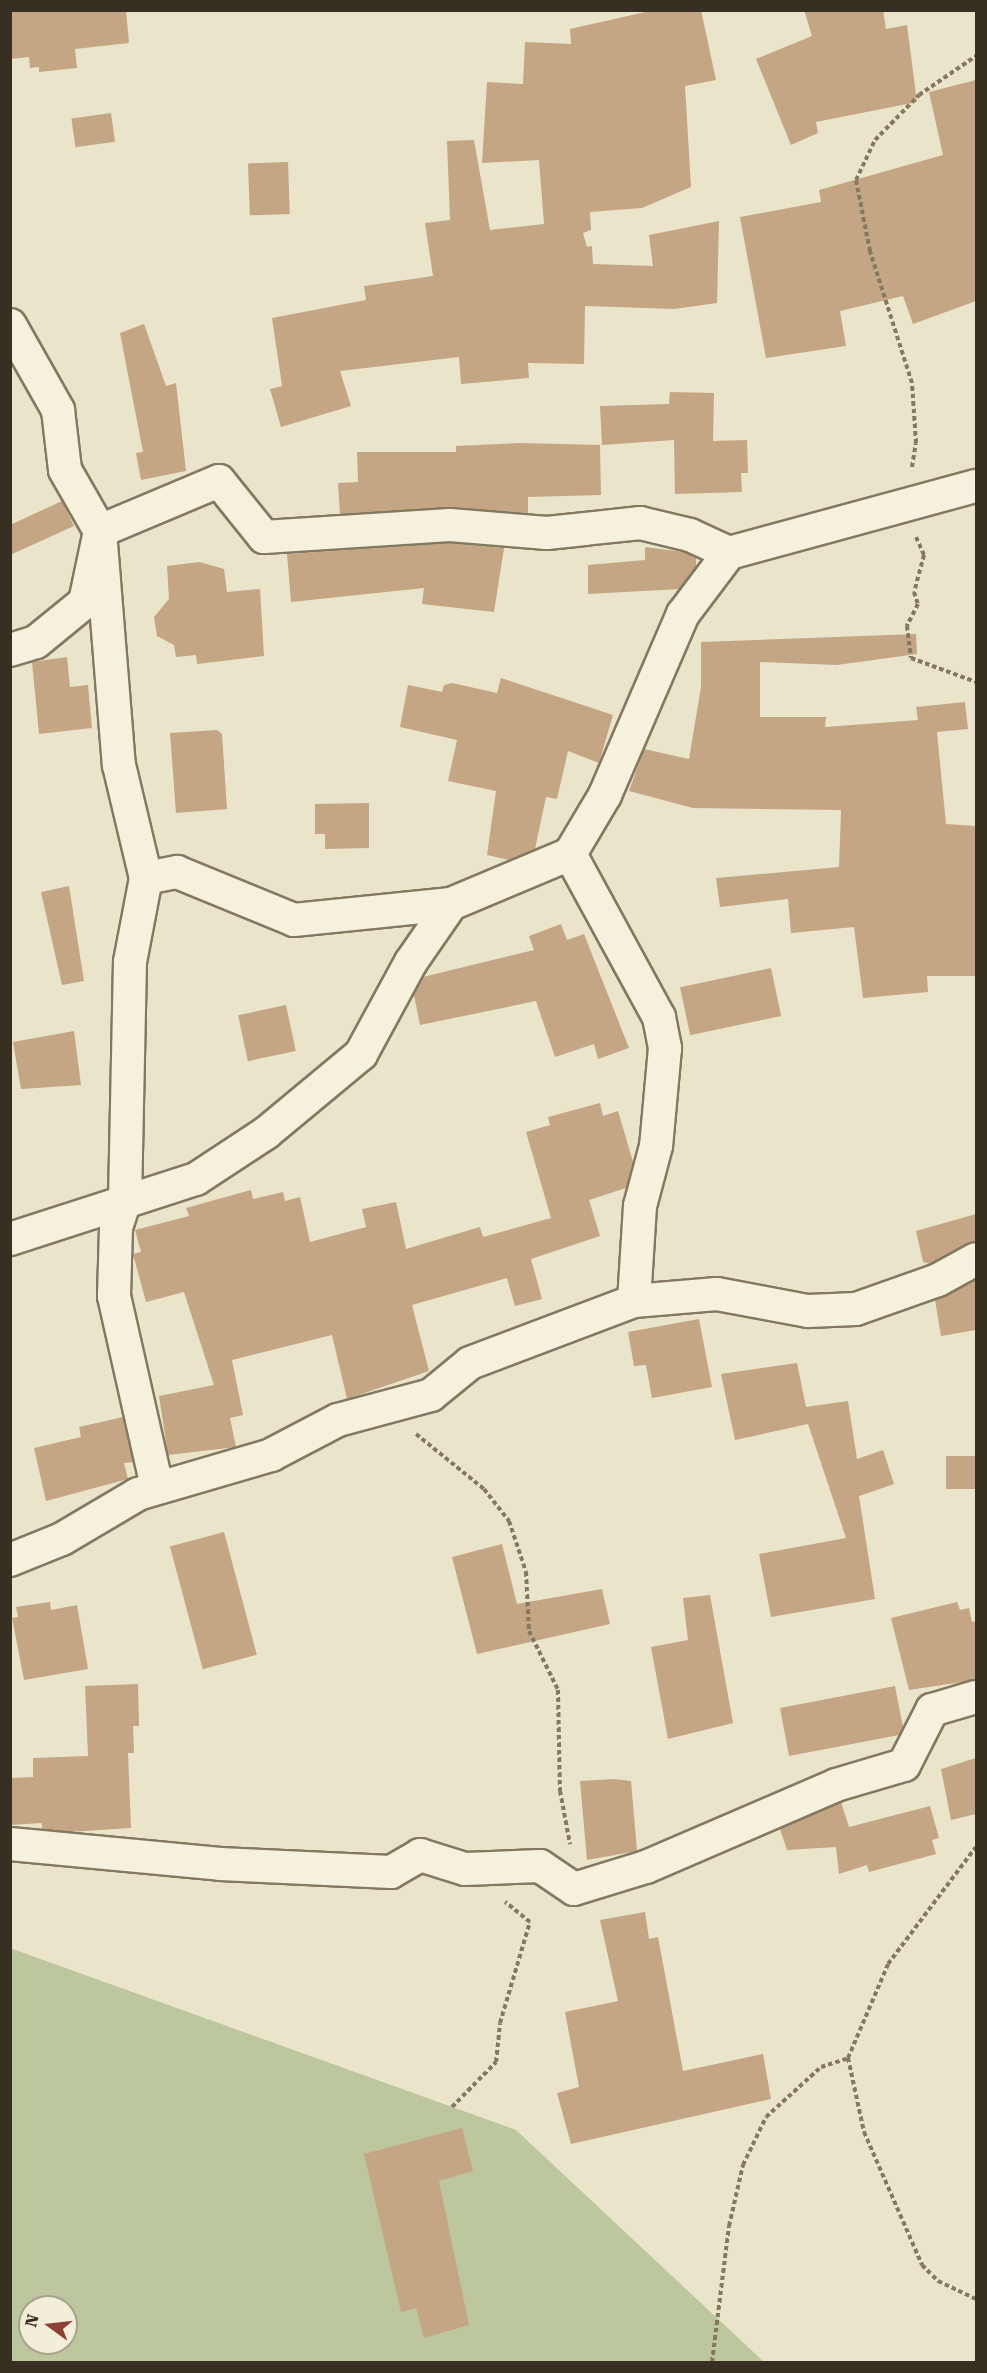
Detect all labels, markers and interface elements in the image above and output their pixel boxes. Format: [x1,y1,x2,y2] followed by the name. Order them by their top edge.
[18,2295,78,2355] north arrow
[21,2312,43,2329] text: N

